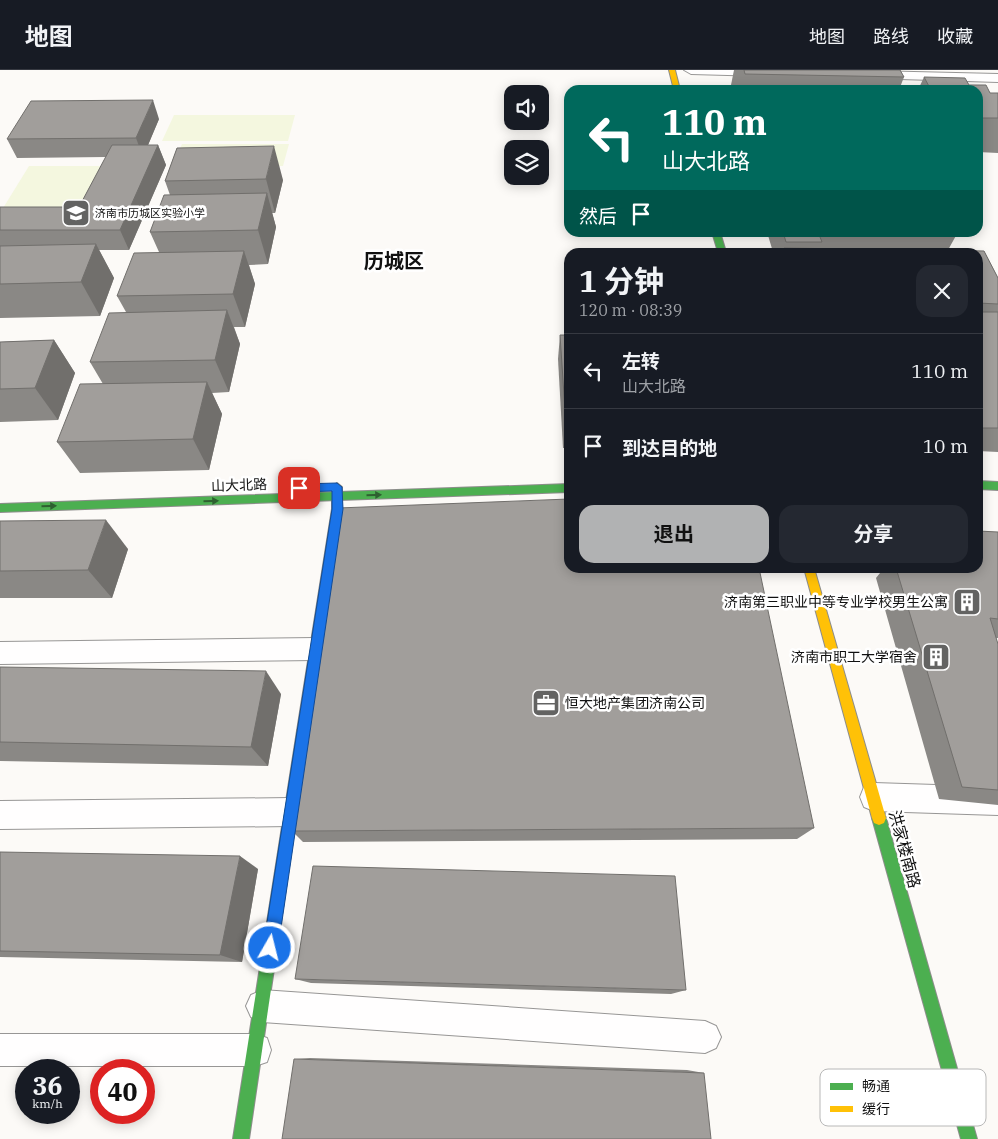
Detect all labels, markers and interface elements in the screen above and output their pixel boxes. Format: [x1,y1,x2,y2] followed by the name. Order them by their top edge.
[25,20,73,52] text: 地图
[809,25,845,48] text: 地图
[873,25,909,48] text: 路线
[937,25,973,48] text: 收藏
[504,85,549,185] map controls
[504,85,549,130] button: sound
[662,99,767,145] text: 110 m
[579,105,644,170] icon: left
[504,140,549,185] button: layers
[662,146,750,175] text: 山大北路
[61,198,91,228] school or university icon: 济南市历城区实验小学
[627,200,655,228] icon: arrive
[579,204,617,228] text: 然后
[95,206,205,220] place label: 济南市历城区实验小学
[364,247,424,274] district label: 历城区
[579,261,664,300] text: 1 分钟
[916,265,968,317] button: close
[579,300,682,320] text: 120 m · 08:39
[622,349,660,373] text: 左转
[579,357,607,385] icon: left
[911,359,968,383] text: 110 m
[622,376,686,396] text: 山大北路
[579,432,607,460] icon: arrive
[923,434,968,458] text: 10 m
[622,436,717,460] text: 到达目的地
[278,467,320,509] pin
[285,474,313,502] icon: arrive
[211,475,267,495] street label: 山大北路
[366,491,382,499] one-way arrow
[203,496,219,504] one-way arrow
[41,502,57,510] one-way arrow
[579,505,769,563] button: 退出
[779,505,968,563] button: 分享
[952,587,982,617] building icon: 济南第三职业中等专业学校男生公寓
[724,593,948,611] place label: 济南第三职业中等专业学校男生公寓
[921,642,951,672] building icon: 济南市职工大学宿舍
[791,648,917,666] place label: 济南市职工大学宿舍
[531,688,561,718] office icon: 恒大地产集团济南公司
[565,694,705,712] place label: 恒大地产集团济南公司
[885,808,925,890] street label: 洪家楼南路
[243,921,295,973] position arrow
[90,1059,155,1124] speed limit sign: 40
[32,1069,63,1102] text: 36
[820,1069,986,1126] legend
[862,1077,890,1095] text: 畅通
[32,1096,63,1111] text: km/h
[862,1100,890,1118] text: 缓行

